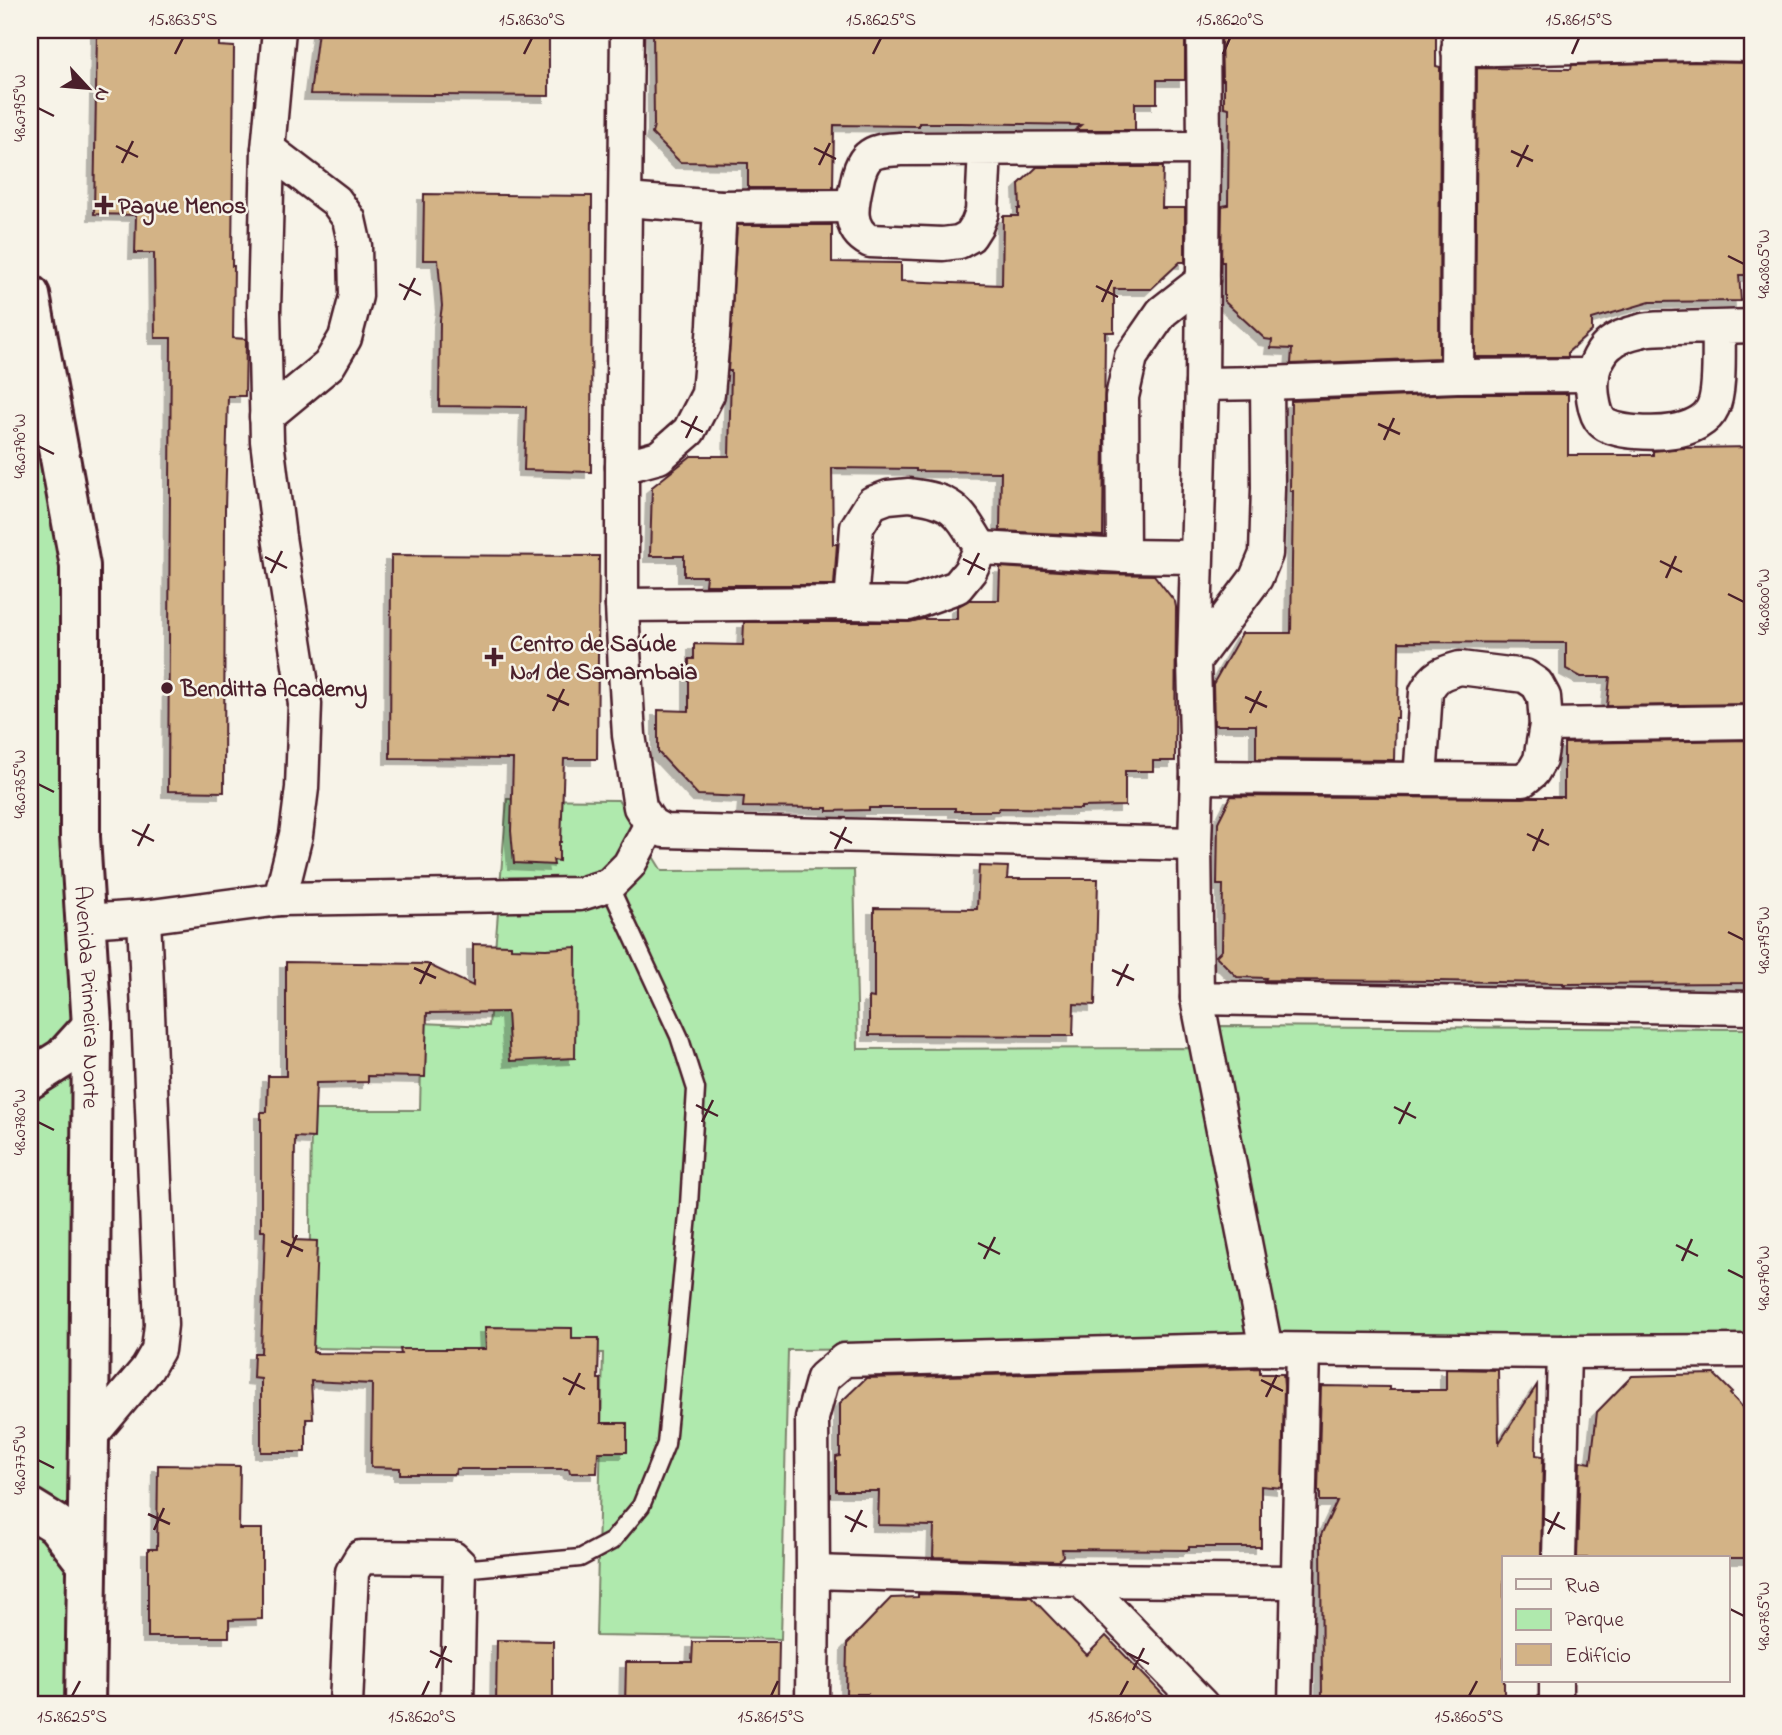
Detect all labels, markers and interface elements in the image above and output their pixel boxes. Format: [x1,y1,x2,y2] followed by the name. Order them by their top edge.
[149,8,217,34] text: 15.8635°S
[499,8,565,34] text: 15.8630°S
[846,8,916,34] text: 15.8625°S
[1196,8,1264,34] text: 15.8620°S
[1546,8,1612,34] text: 15.8615°S
[52,52,122,122] north arrow
[8,74,34,142] text: 48.0795°W
[86,83,116,106] text: N
[118,190,246,226] place label: Pague Menos
[96,197,112,213] marker: Pague Menos
[1752,229,1778,299] text: 48.0805°W
[8,413,34,479] text: 48.0790°W
[1752,569,1778,635] text: 48.0800°W
[510,628,698,691] place label: Centro de Saúde Nº1 de Samambaia
[484,647,504,667] marker: Centro de Saúde Nº1 de Samambaia
[180,673,367,709] place label: Benditta Academy
[159,680,175,696] marker: Benditta Academy
[8,750,34,818] text: 48.0785°W
[63,885,107,1109] street label: Avenida Primeira Norte
[1752,906,1778,974] text: 48.0795°W
[8,1089,34,1155] text: 48.0780°W
[1752,1245,1778,1311] text: 48.0790°W
[8,1425,34,1495] text: 48.0775°W
[1502,1556,1730,1682] legend
[1565,1572,1600,1602] text: Rua
[1752,1582,1778,1650] text: 48.0785°W
[1565,1606,1624,1636] text: Parque
[1565,1642,1631,1672] text: Edifício
[37,1705,107,1731] text: 15.8625°S
[388,1705,456,1731] text: 15.8620°S
[738,1705,804,1731] text: 15.8615°S
[1088,1705,1152,1731] text: 15.8610°S
[1435,1705,1503,1731] text: 15.8605°S

